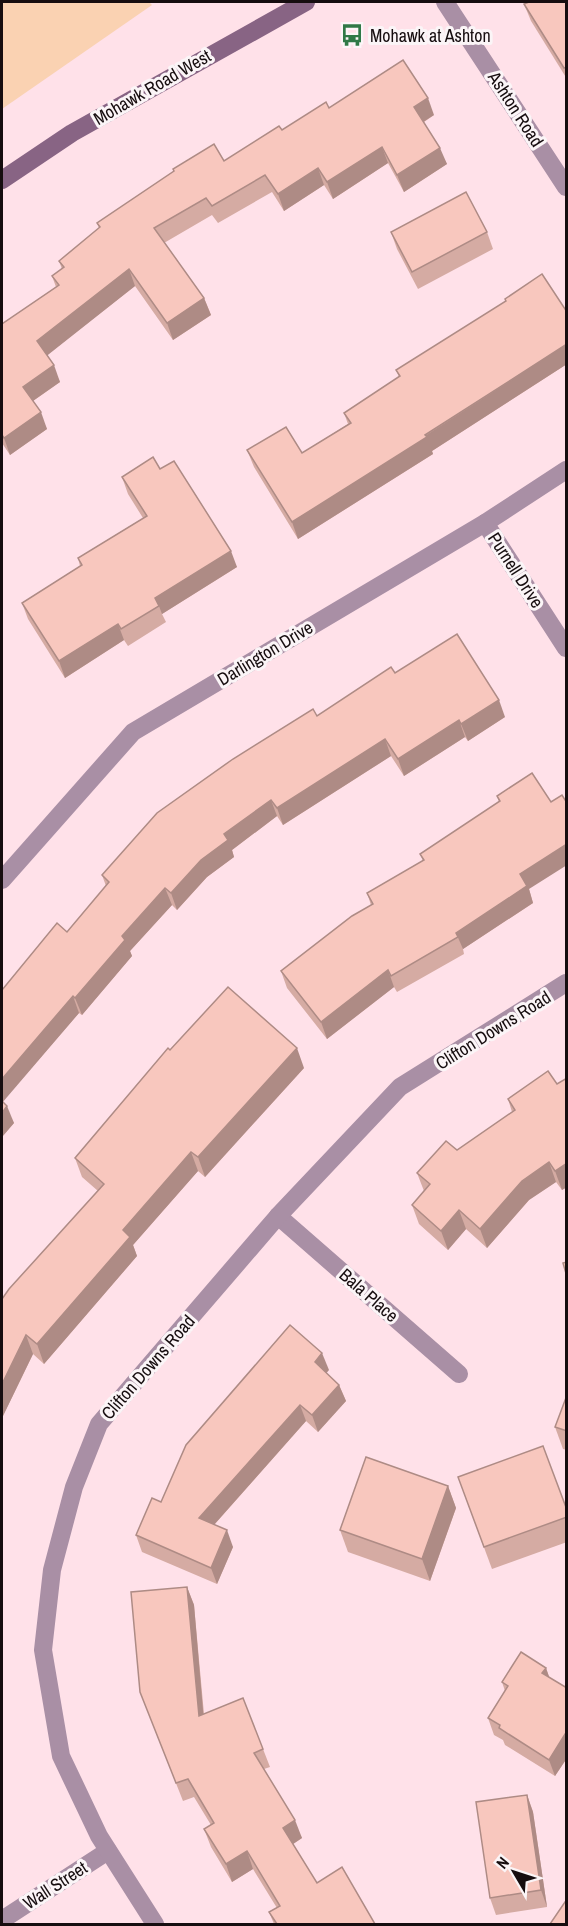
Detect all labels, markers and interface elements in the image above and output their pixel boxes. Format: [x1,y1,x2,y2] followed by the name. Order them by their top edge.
[339,22,365,48] bus stop icon: Mohawk at Ashton
[370,23,491,48] place label: Mohawk at Ashton
[89,43,215,131] street label: Mohawk Road West
[482,66,550,152] street label: Ashton Road
[482,527,550,613] street label: Purnell Drive
[213,615,317,691] street label: Darlington Drive
[431,985,555,1075] street label: Clifton Downs Road
[334,1262,404,1328] street label: Bala Place
[96,1309,200,1425] street label: Clifton Downs Road
[484,1842,544,1902] north arrow
[491,1852,514,1873] text: N
[18,1855,92,1915] street label: Wall Street

